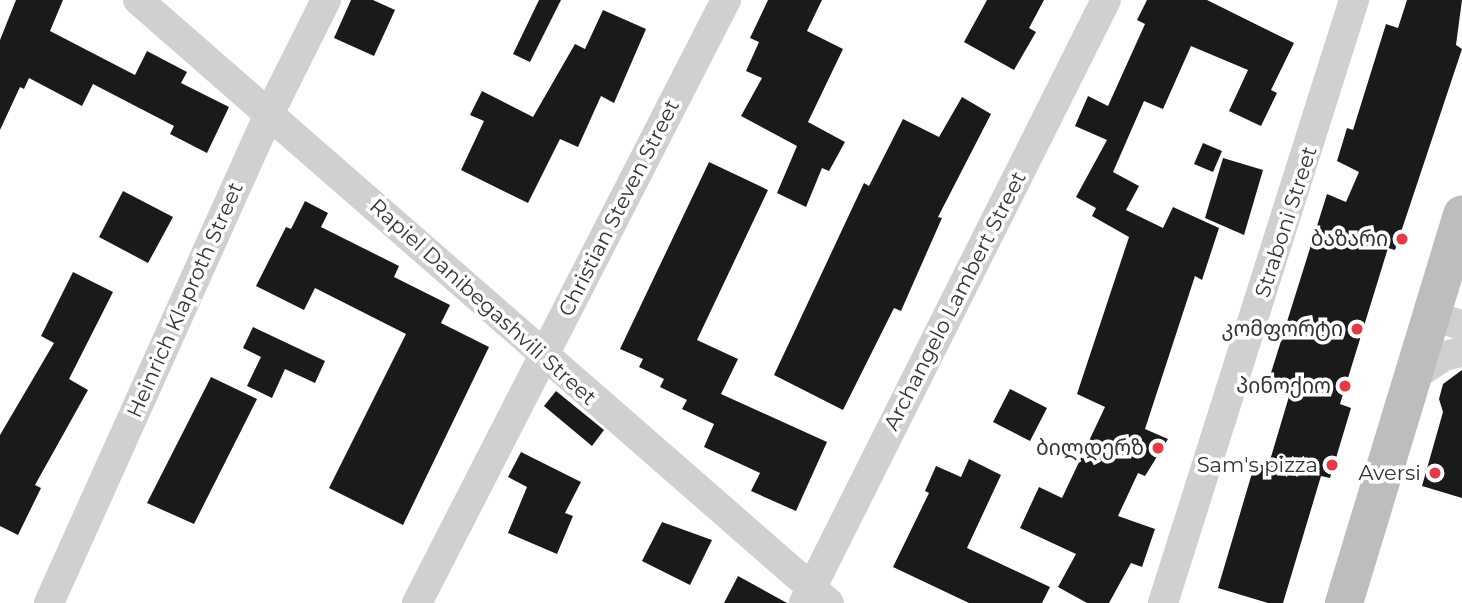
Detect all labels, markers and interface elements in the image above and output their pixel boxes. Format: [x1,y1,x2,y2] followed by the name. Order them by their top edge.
[553,95,685,321] street label: Christian Steven Street
[1250,143,1322,301] street label: Straboni Street
[879,167,1031,435] street label: Archangelo Lambert Street
[122,178,248,422] street label: Heinrich Klaproth Street
[365,194,601,410] street label: Rapiel Danibegashvili Street
[1311,226,1388,252] place label: ბაზარი
[1394,231,1410,247] marker: ბაზარი
[1222,316,1343,342] place label: კომფორტი
[1349,321,1365,337] marker: კომფორტი
[1236,373,1331,399] place label: პინოქიო
[1337,378,1353,394] marker: პინოქიო
[1036,435,1144,461] place label: ბილდერზ
[1150,440,1166,456] marker: ბილდერზ
[1197,452,1318,478] place label: Sam's pizza
[1324,457,1340,473] marker: Sam's pizza
[1358,460,1421,486] place label: Aversi
[1427,465,1443,481] marker: Aversi

